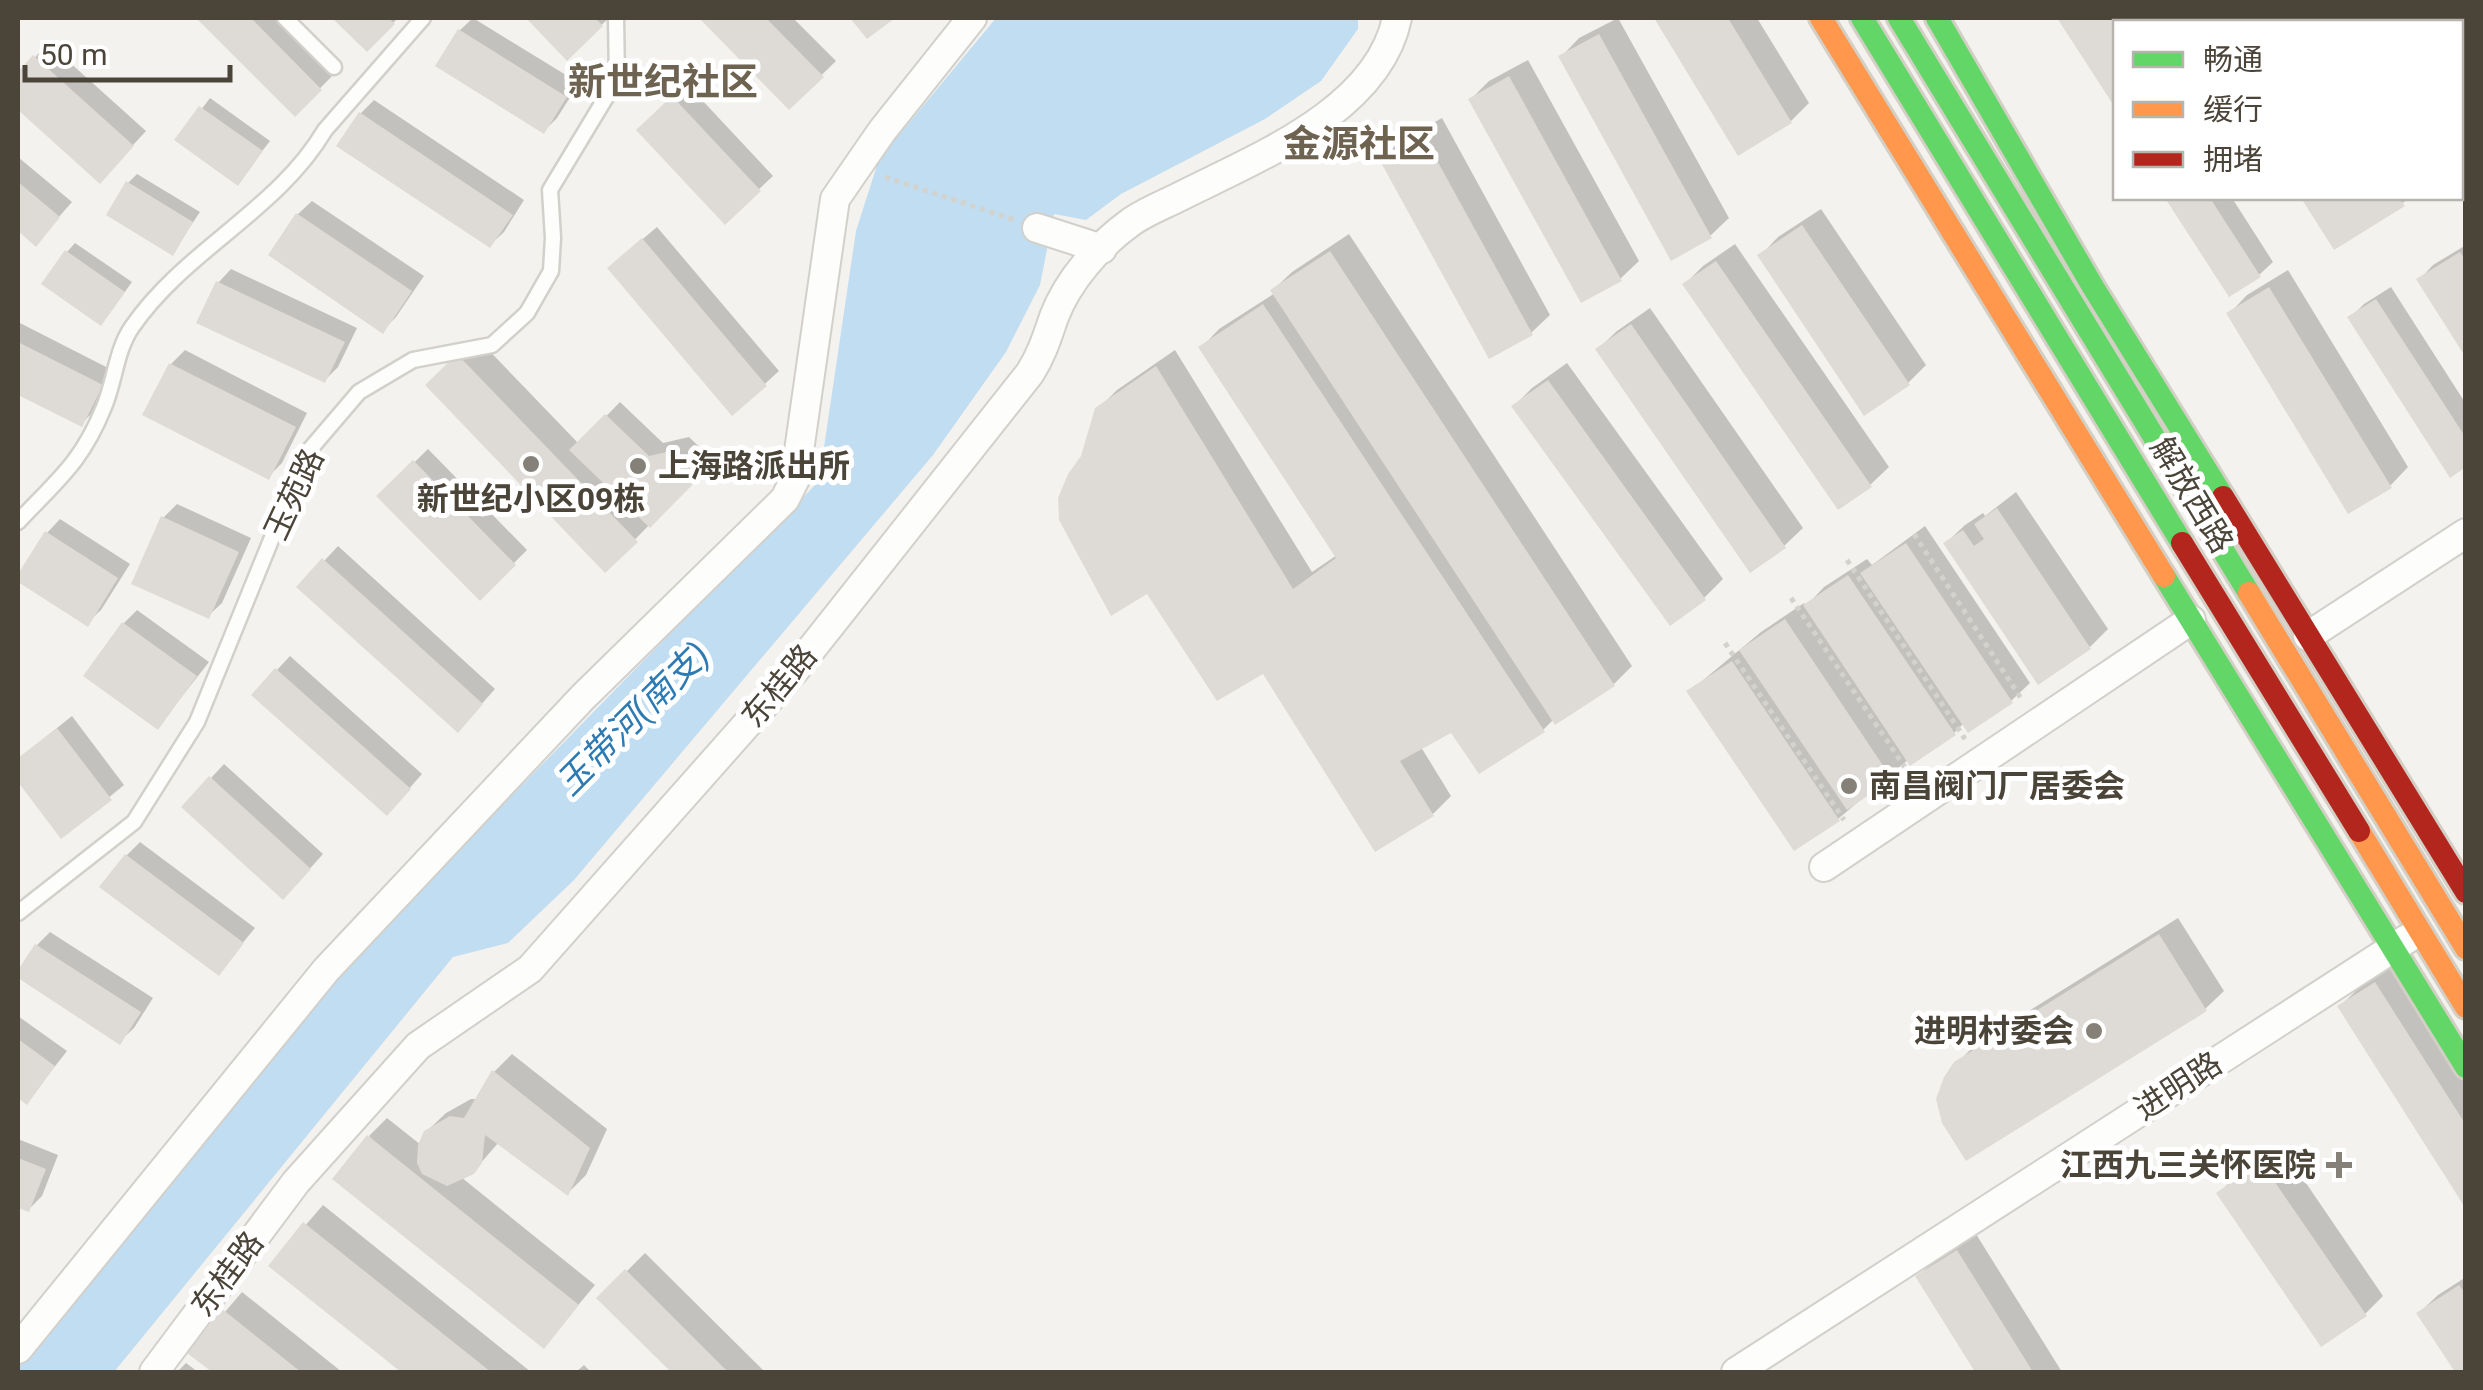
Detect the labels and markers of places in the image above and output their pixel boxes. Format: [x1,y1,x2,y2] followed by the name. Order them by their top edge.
[658,447,850,485] place label: 上海路派出所
[520,453,542,475] marker: 新世纪小区09栋
[627,455,649,477] marker: 上海路派出所
[417,480,645,518] place label: 新世纪小区09栋
[1869,767,2125,805] place label: 南昌阀门厂居委会
[1838,775,1860,797] marker: 南昌阀门厂居委会
[1914,1012,2074,1050] place label: 进明村委会
[2083,1020,2105,1042] marker: 进明村委会
[2060,1146,2316,1184] place label: 江西九三关怀医院
[2326,1152,2352,1178] marker: 江西九三关怀医院

